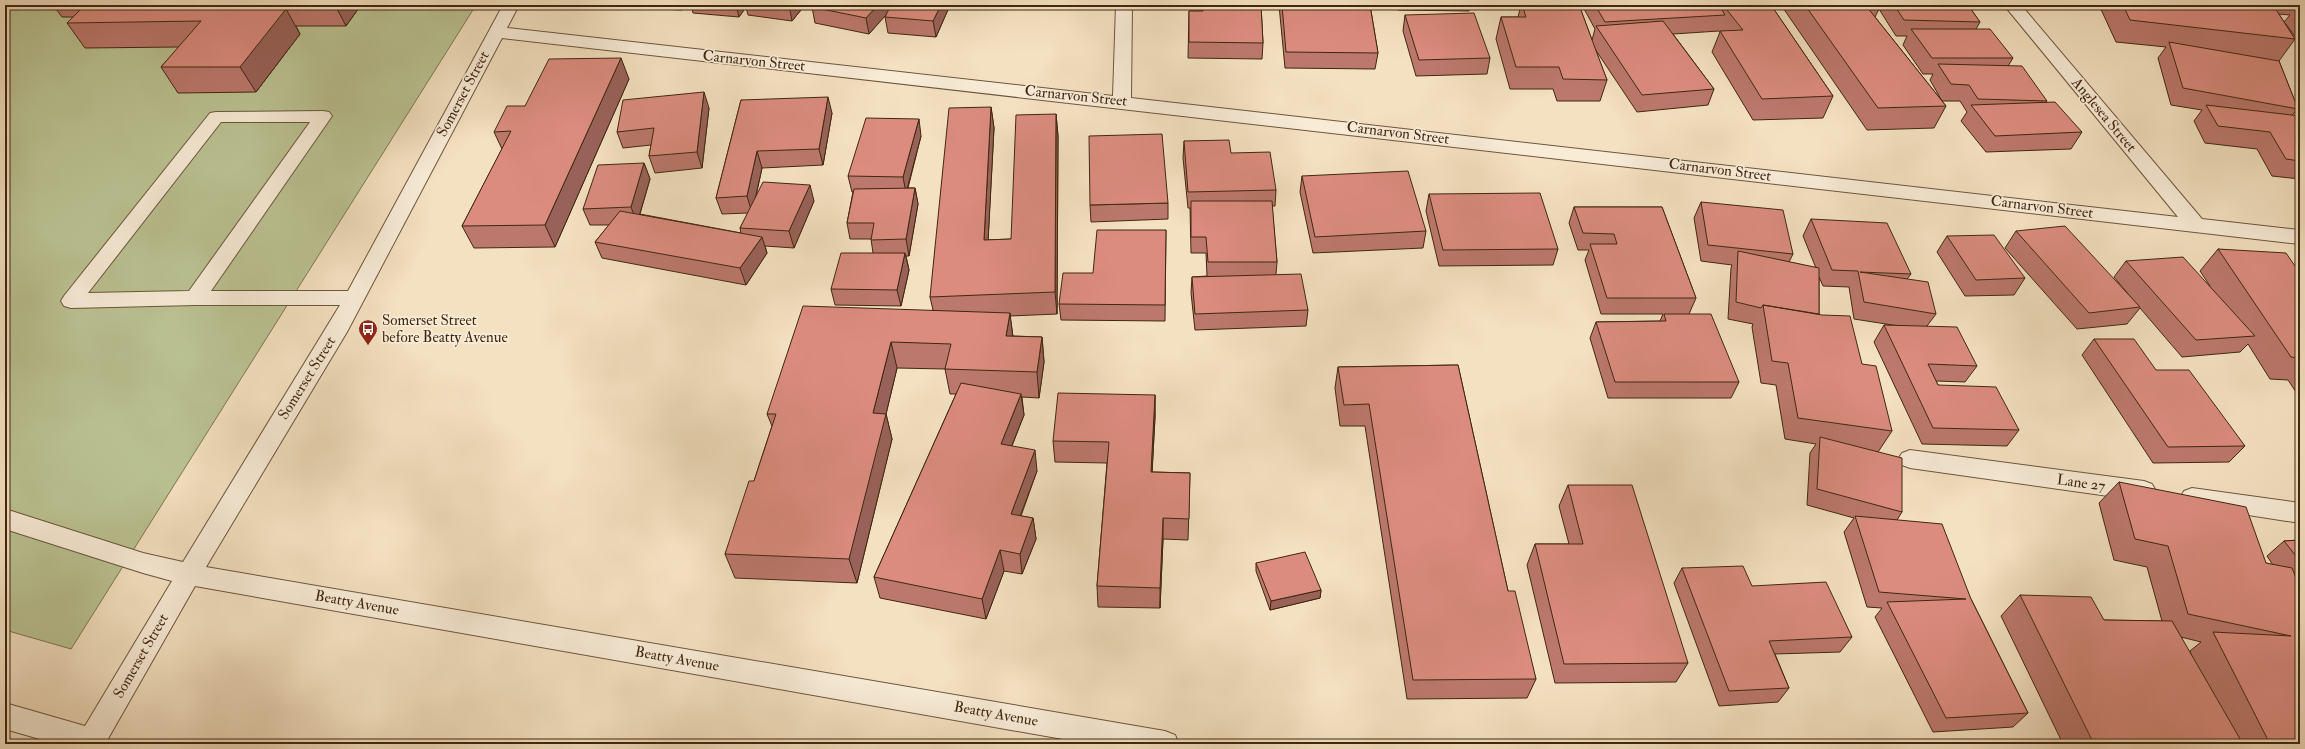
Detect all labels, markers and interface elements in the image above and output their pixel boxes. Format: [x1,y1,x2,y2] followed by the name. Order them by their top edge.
[702,46,806,76] street label: Carnarvon Street
[432,48,494,140] street label: Somerset Street
[2067,73,2141,156] street label: Anglesea Street
[1024,81,1128,111] street label: Carnarvon Street
[1346,117,1450,149] street label: Carnarvon Street
[1668,154,1772,186] street label: Carnarvon Street
[1990,191,2094,223] street label: Carnarvon Street
[382,311,508,347] place label: Somerset Street before Beatty Avenue
[357,318,379,346] bus stop icon: Somerset Street before Beatty Avenue
[274,333,340,423] street label: Somerset Street
[2056,470,2107,496] street label: Lane 27
[313,586,401,620] street label: Beatty Avenue
[109,610,173,702] street label: Somerset Street
[633,642,721,676] street label: Beatty Avenue
[952,697,1040,731] street label: Beatty Avenue

